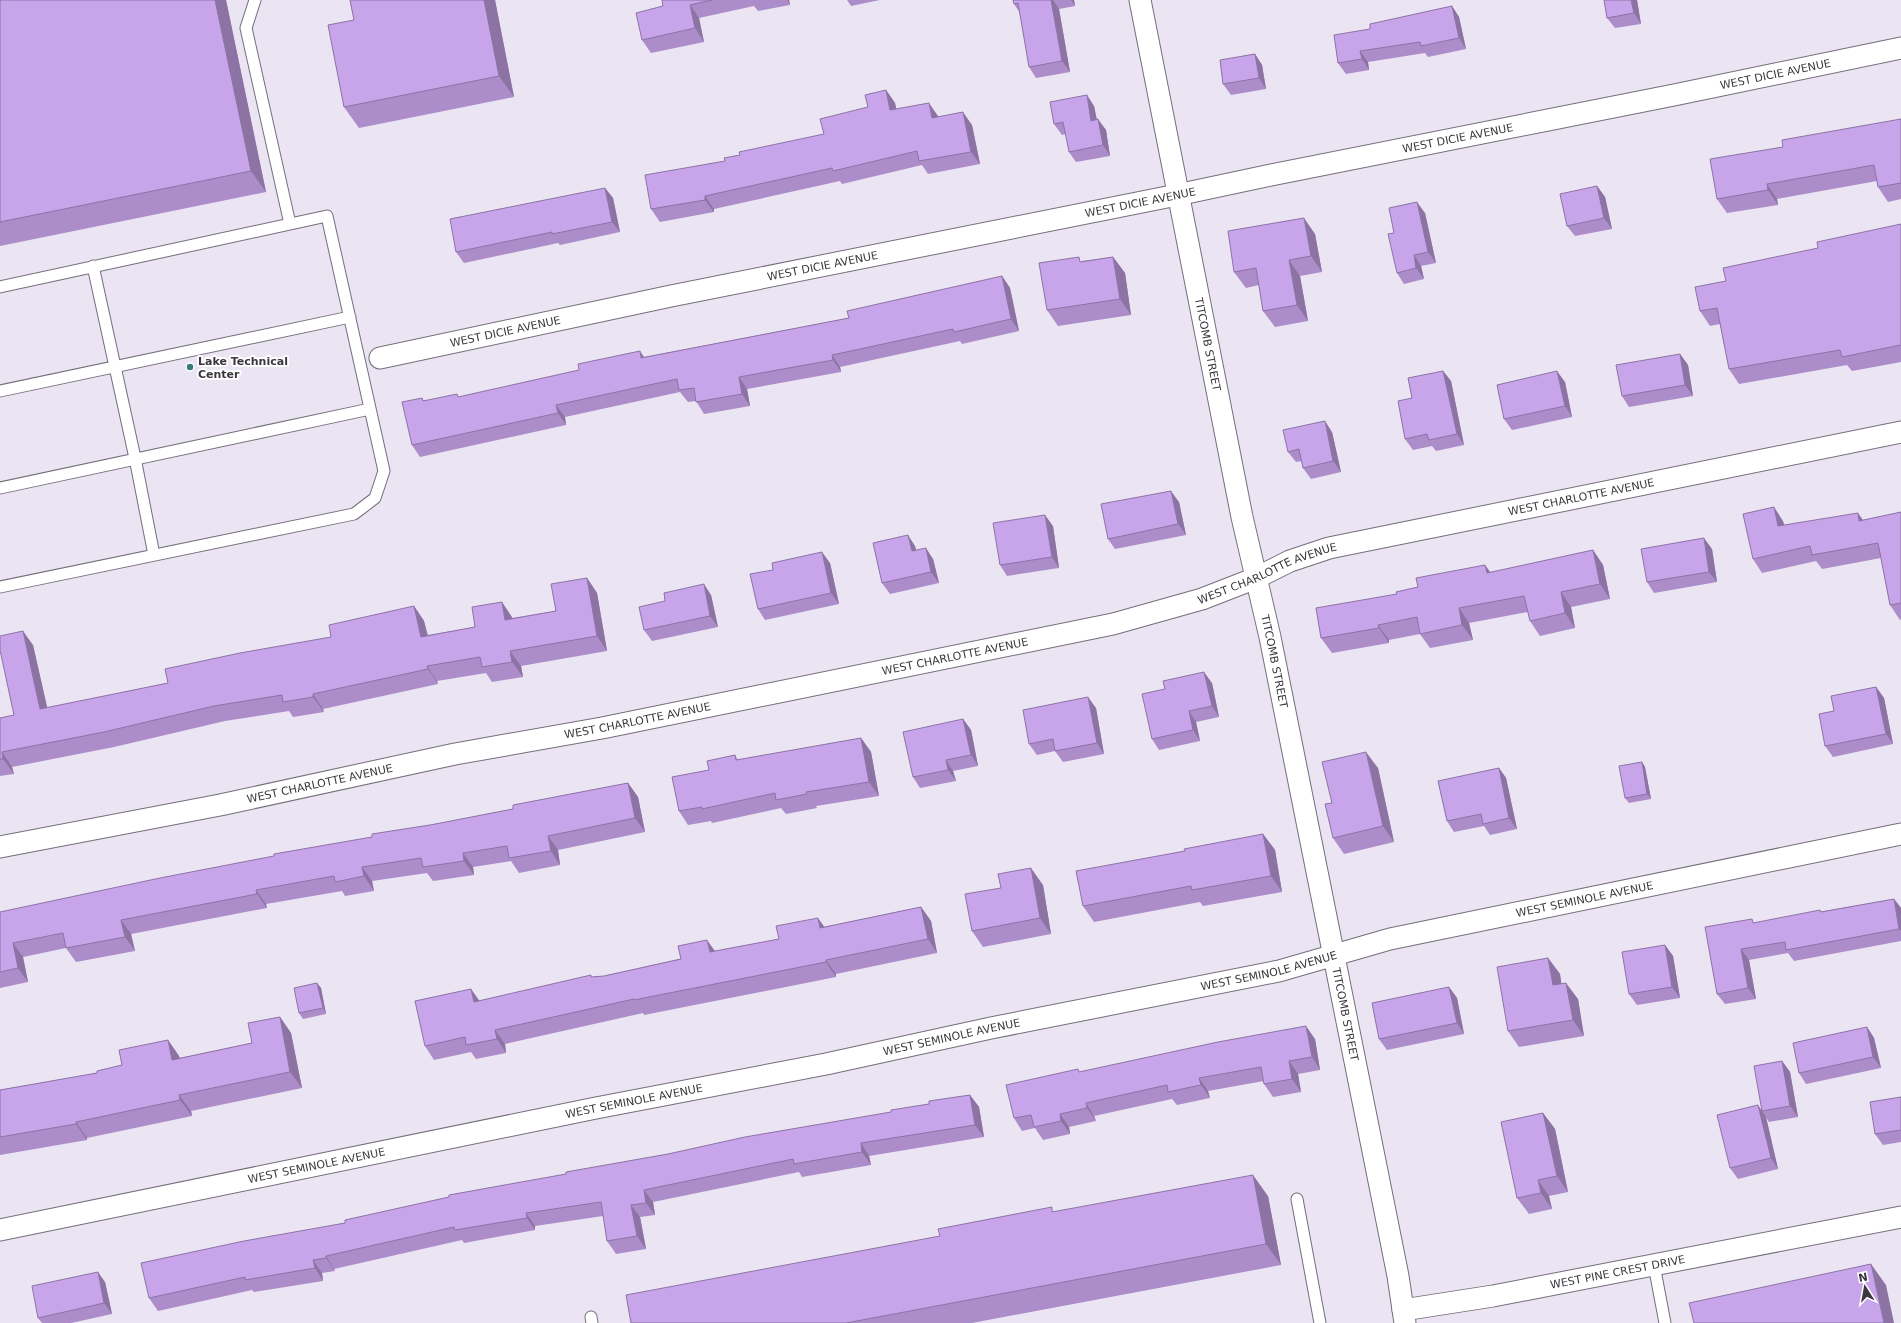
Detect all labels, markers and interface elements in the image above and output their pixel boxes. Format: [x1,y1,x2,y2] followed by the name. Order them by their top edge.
[1719,57,1832,92] street label: WEST DICIE AVENUE
[1401,121,1514,156] street label: WEST DICIE AVENUE
[1084,185,1197,220] street label: WEST DICIE AVENUE
[766,249,879,284] street label: WEST DICIE AVENUE
[1192,296,1223,393] street label: TITCOMB STREET
[449,314,562,350] street label: WEST DICIE AVENUE
[198,355,288,381] place label: Lake Technical Center
[185,362,195,372] marker: Lake Technical Center
[1507,476,1656,519] street label: WEST CHARLOTTE AVENUE
[1196,541,1338,607] street label: WEST CHARLOTTE AVENUE
[1258,613,1290,710] street label: TITCOMB STREET
[881,635,1029,678] street label: WEST CHARLOTTE AVENUE
[563,700,712,742] street label: WEST CHARLOTTE AVENUE
[246,762,394,806] street label: WEST CHARLOTTE AVENUE
[1515,879,1654,920] street label: WEST SEMINOLE AVENUE
[1199,949,1339,993] street label: WEST SEMINOLE AVENUE
[1329,966,1361,1063] street label: TITCOMB STREET
[882,1016,1021,1058] street label: WEST SEMINOLE AVENUE
[564,1082,704,1121] street label: WEST SEMINOLE AVENUE
[247,1145,386,1186] street label: WEST SEMINOLE AVENUE
[1549,1253,1686,1292] street label: WEST PINE CREST DRIVE
[1845,1267,1885,1307] north arrow
[1857,1270,1869,1285] text: N

